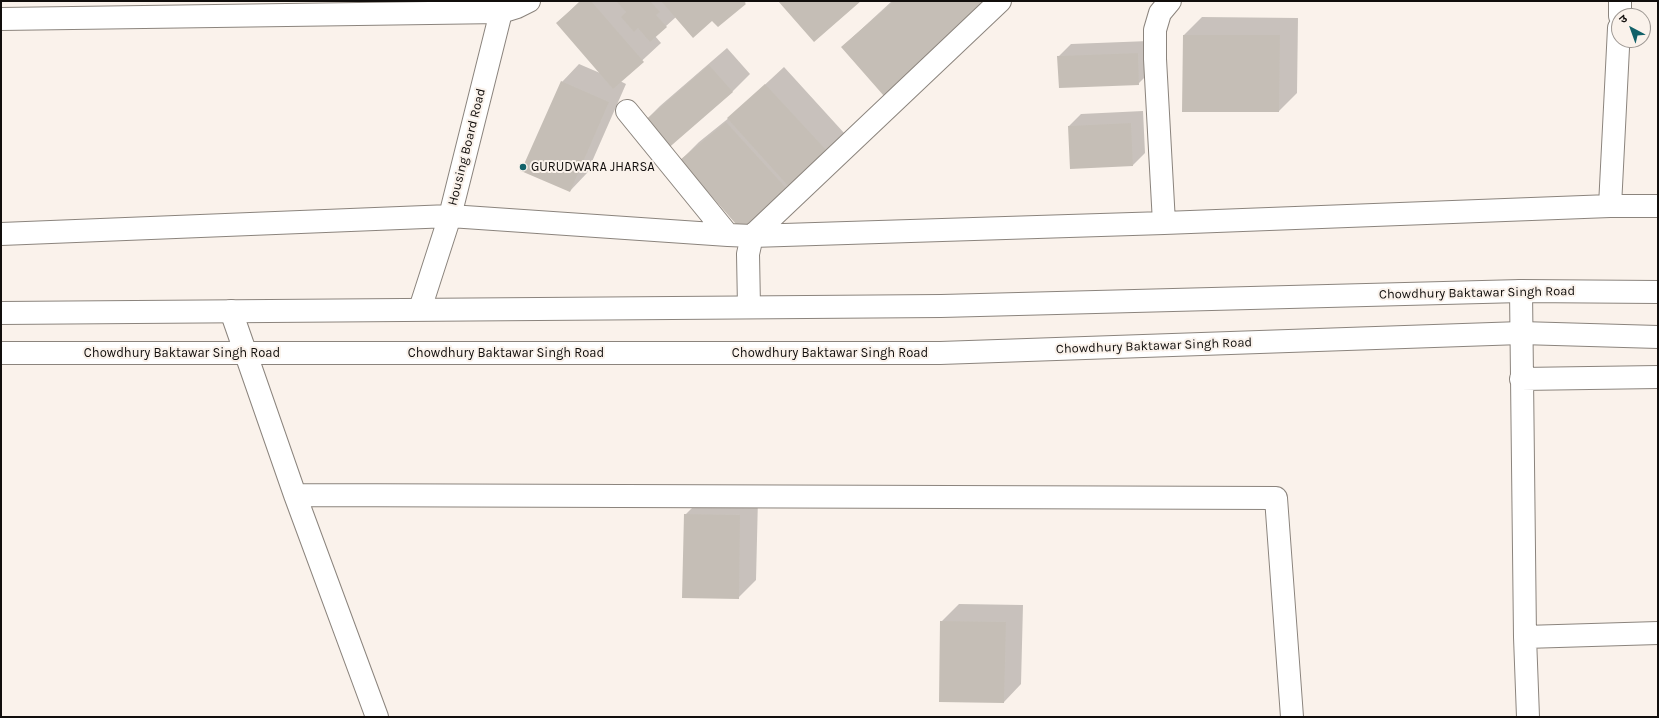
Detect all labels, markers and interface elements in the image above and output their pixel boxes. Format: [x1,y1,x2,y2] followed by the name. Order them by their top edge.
[1611,8,1651,48] north arrow
[1617,12,1630,26] text: उ
[445,87,489,207] street label: Housing Board Road
[531,159,655,175] place label: GURUDWARA JHARSA
[518,162,528,172] marker: GURUDWARA JHARSA
[1379,283,1575,303] street label: Chowdhury Baktawar Singh Road
[1056,335,1252,357] street label: Chowdhury Baktawar Singh Road
[84,345,280,361] street label: Chowdhury Baktawar Singh Road
[408,345,604,361] street label: Chowdhury Baktawar Singh Road
[732,345,928,361] street label: Chowdhury Baktawar Singh Road

